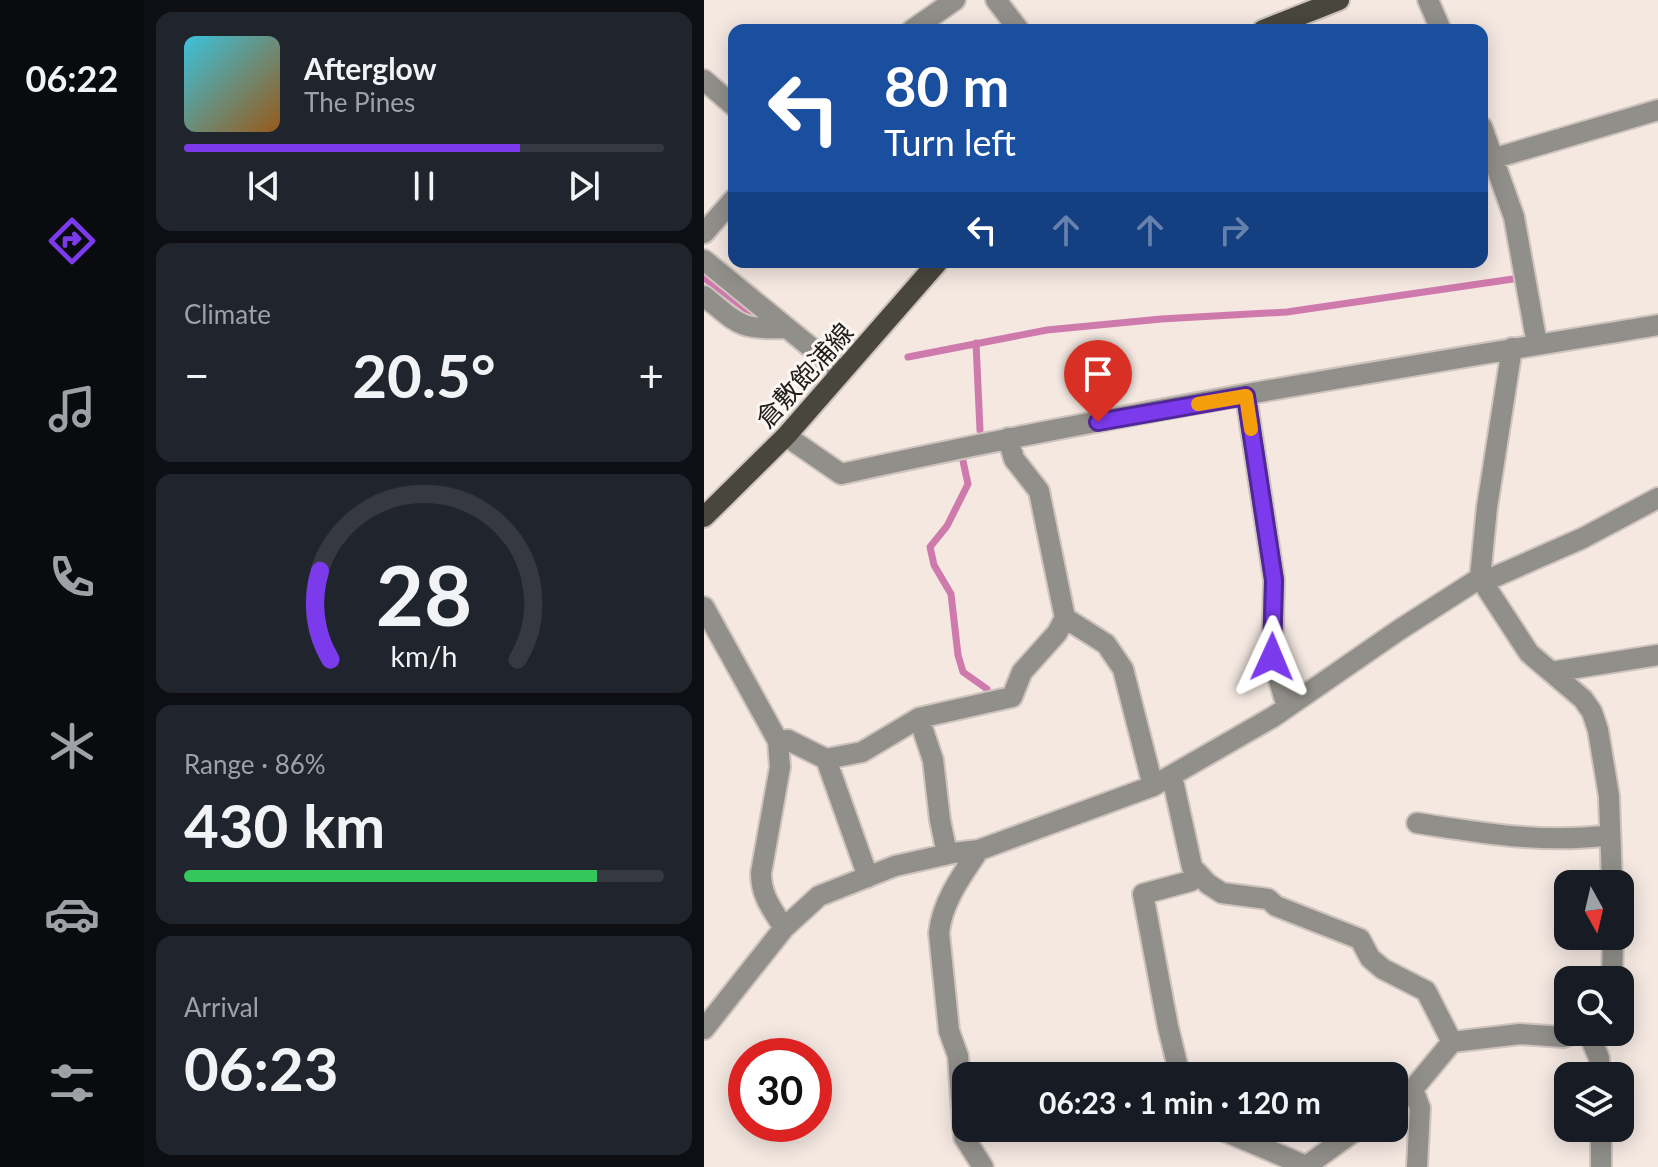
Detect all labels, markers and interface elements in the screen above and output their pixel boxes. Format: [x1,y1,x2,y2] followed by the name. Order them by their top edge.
[304,50,437,86] text: Afterglow
[884,52,1009,119] text: 80 m
[26,56,118,100] text: 06:22
[752,56,856,160] icon: left
[304,86,415,118] text: The Pines
[884,120,1016,164] text: Turn left
[242,164,286,208] icon: previous
[402,164,446,208] icon: pause
[562,164,606,208] icon: next
[960,208,1004,252] icon: left
[1044,208,1088,252] icon: ahead
[1128,208,1172,252] icon: ahead
[1212,208,1256,252] icon: right
[44,213,100,269] icon: directions
[184,298,271,330] text: Climate
[749,316,859,434] street label: 倉敷飽浦線
[352,339,496,411] text: 20.5°
[1064,340,1132,422] pin
[184,349,210,401] text: −
[638,349,664,401] text: +
[1076,352,1120,396] icon: arrive
[44,381,100,437] icon: music
[376,543,472,643] text: 28
[44,549,100,605] icon: phone
[1230,615,1314,699] position arrow
[391,639,457,673] text: km/h
[44,718,100,774] icon: climate
[184,748,326,780] text: Range · 86%
[184,789,385,861] text: 430 km
[1554,870,1634,950] north arrow
[1554,870,1634,1142] map controls
[44,886,100,942] icon: car
[1554,966,1634,1046] button: search
[184,991,259,1023] text: Arrival
[184,1032,339,1104] text: 06:23
[728,1038,832,1142] speed limit sign: 30
[44,1055,100,1111] icon: filters
[1554,1062,1634,1142] button: layers
[1039,1084,1321,1120] text: 06:23 · 1 min · 120 m

